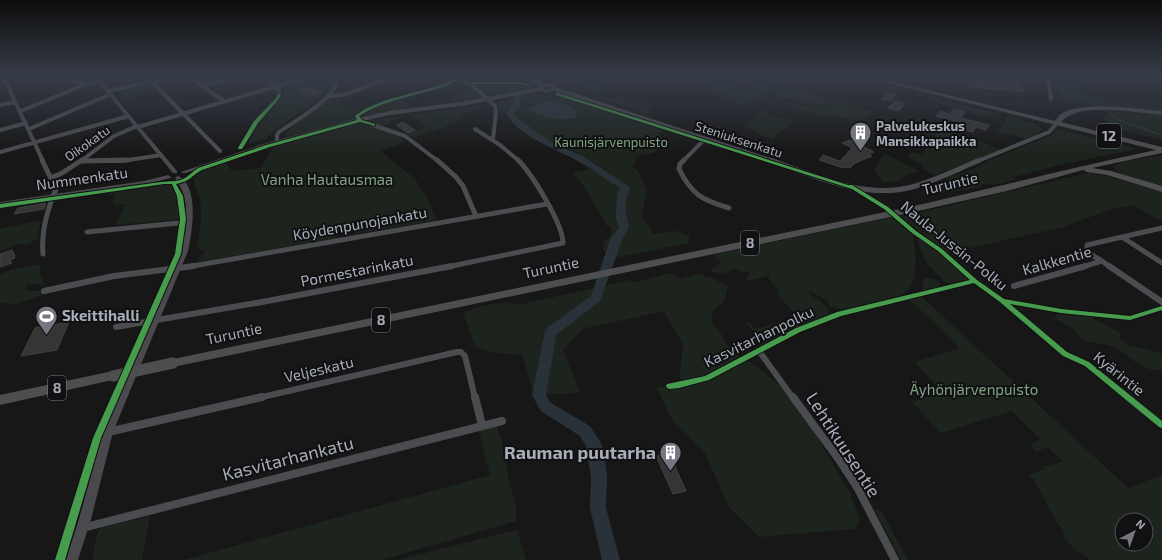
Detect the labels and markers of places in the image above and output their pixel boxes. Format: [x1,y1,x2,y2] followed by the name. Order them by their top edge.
[876,118,976,149] place label: Palvelukeskus Mansikkapaikka
[848,120,874,153] building icon: Palvelukeskus Mansikkapaikka
[34,303,60,336] sports icon: Skeittihalli
[62,306,139,324] place label: Skeittihalli
[658,440,684,473] building icon: Rauman puutarha
[504,441,656,463] place label: Rauman puutarha

